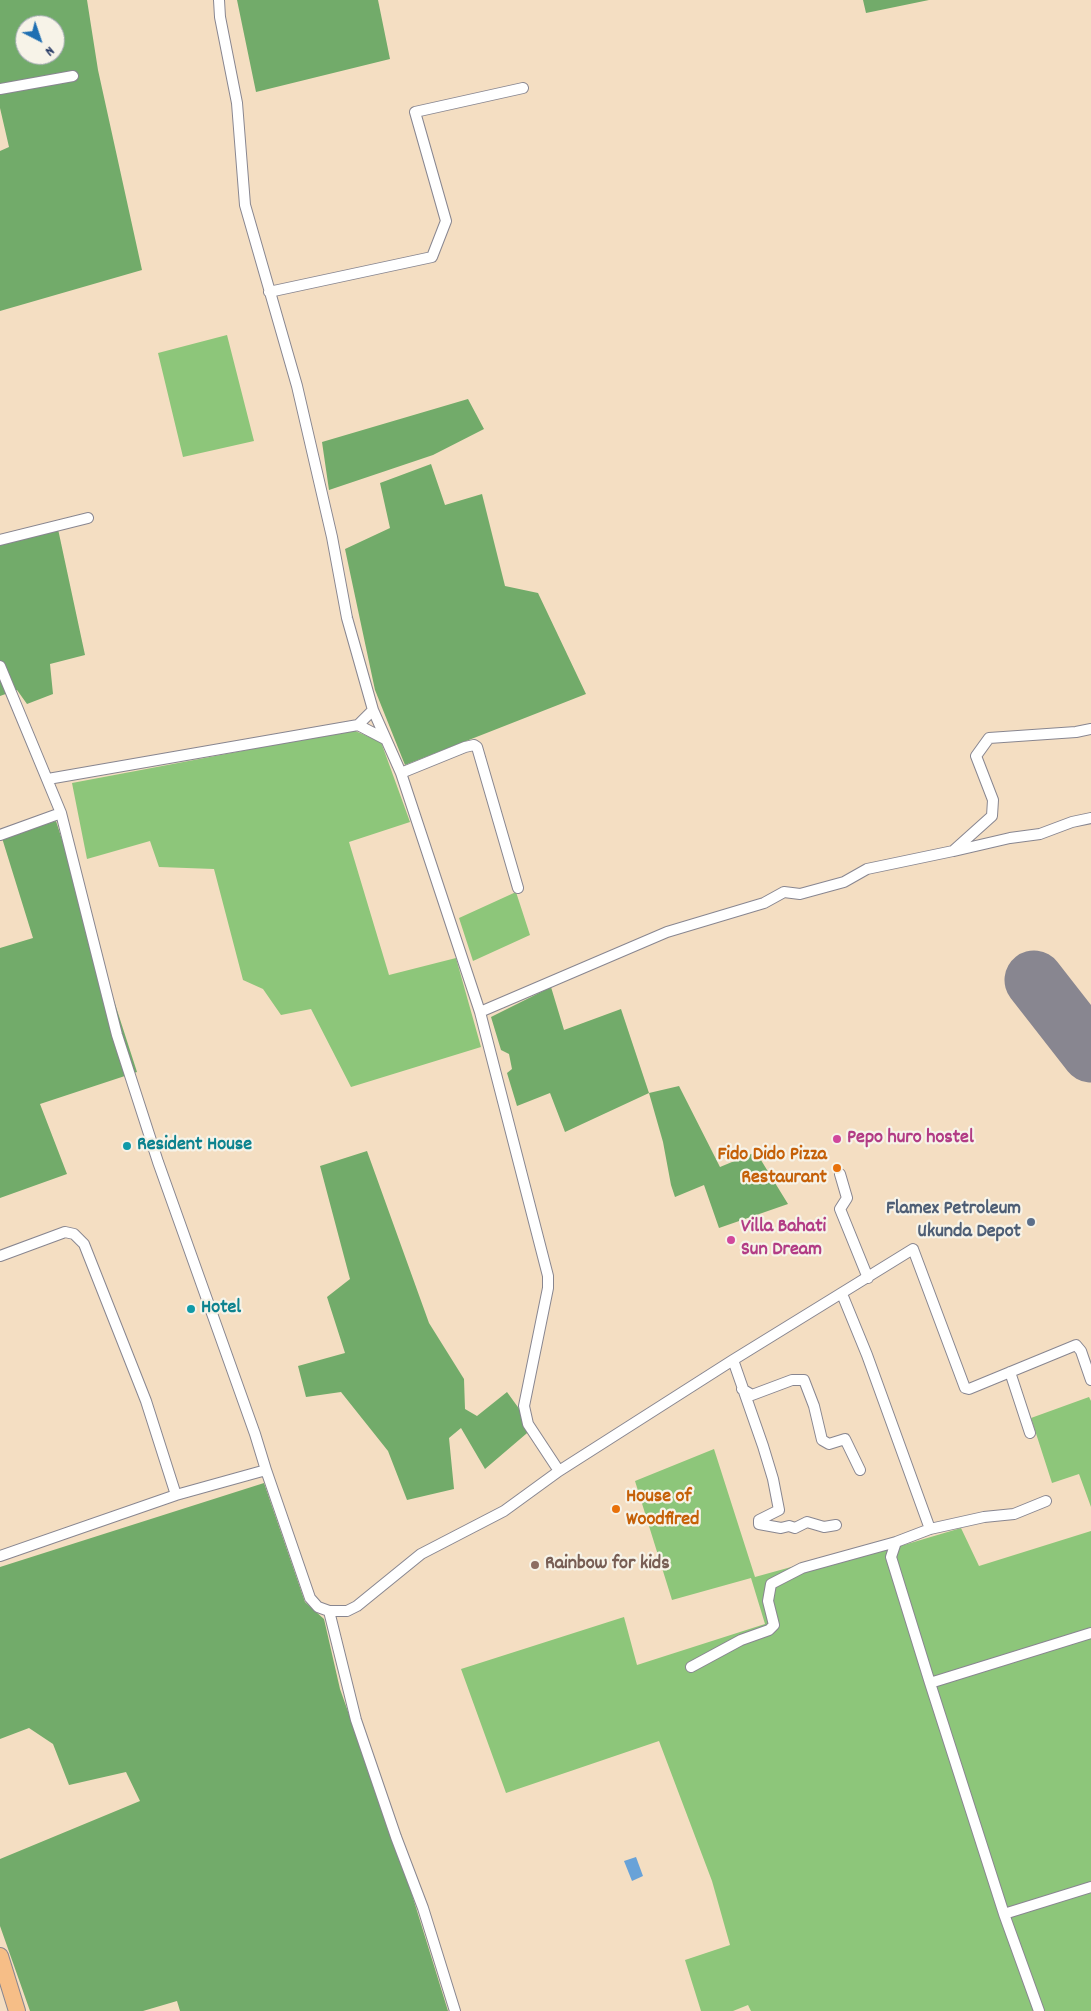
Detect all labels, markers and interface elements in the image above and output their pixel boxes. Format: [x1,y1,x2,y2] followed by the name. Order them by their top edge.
[15,15,65,65] north arrow
[40,41,58,60] text: N
[847,1127,974,1151] place label: Pepo huro hostel
[831,1133,843,1145] marker: Pepo huro hostel
[137,1134,252,1158] place label: Resident House
[121,1140,133,1152] marker: Resident House
[717,1144,827,1191] place label: Fido Dido Pizza Restaurant
[831,1162,843,1174] marker: Fido Dido Pizza Restaurant
[886,1198,1021,1245] place label: Flamex Petroleum Ukunda Depot
[741,1216,826,1263] place label: Villa Bahati Sun Dream
[1025,1216,1037,1228] marker: Flamex Petroleum Ukunda Depot
[725,1234,737,1246] marker: Villa Bahati Sun Dream
[201,1297,241,1321] place label: Hotel
[185,1303,197,1315] marker: Hotel
[626,1486,699,1533] place label: House of Woodfired
[610,1503,622,1515] marker: House of Woodfired
[545,1553,670,1577] place label: Rainbow for kids
[529,1559,541,1571] marker: Rainbow for kids

